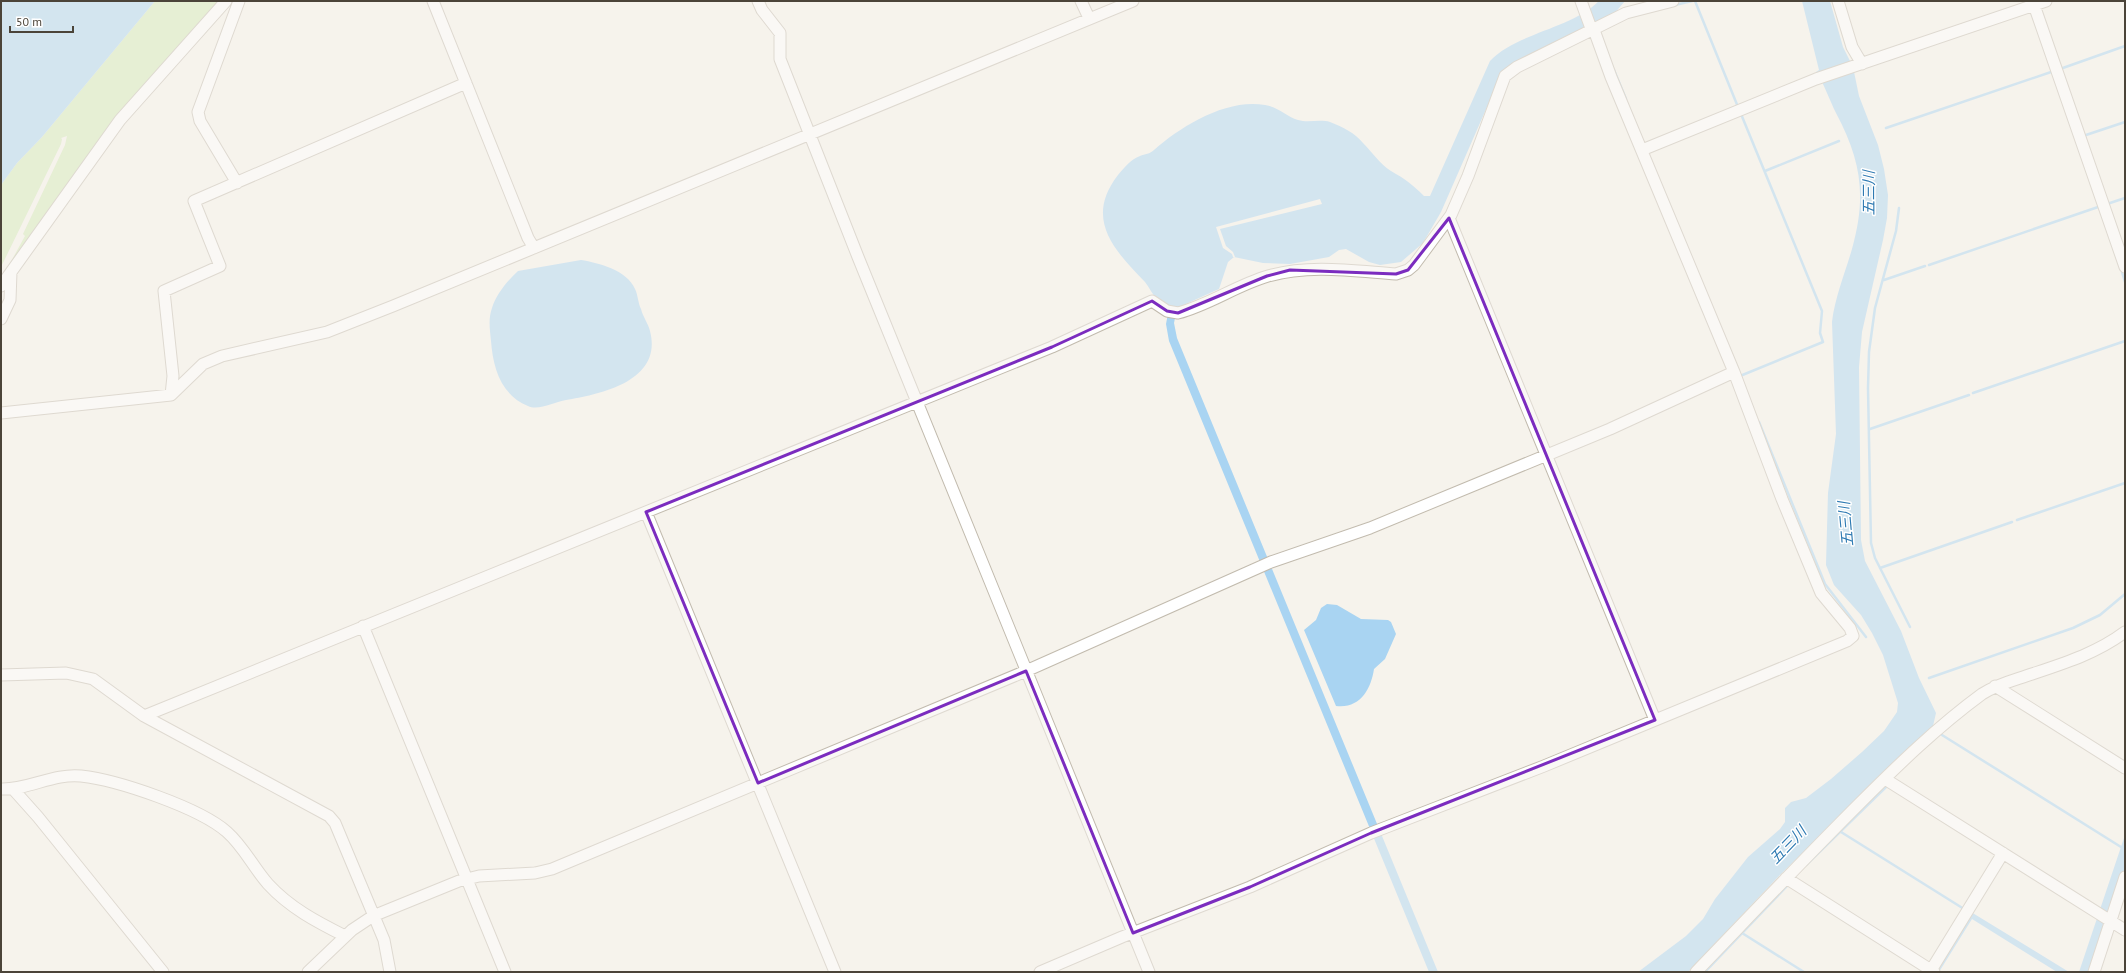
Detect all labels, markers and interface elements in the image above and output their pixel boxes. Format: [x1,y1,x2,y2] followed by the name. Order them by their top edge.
[10,8,73,34] scale bar
[16,14,42,29] text: 50 m
[1859,169,1878,216] water label: 五三川
[1834,499,1857,547] water label: 五三川
[1765,820,1811,867] water label: 五三川

